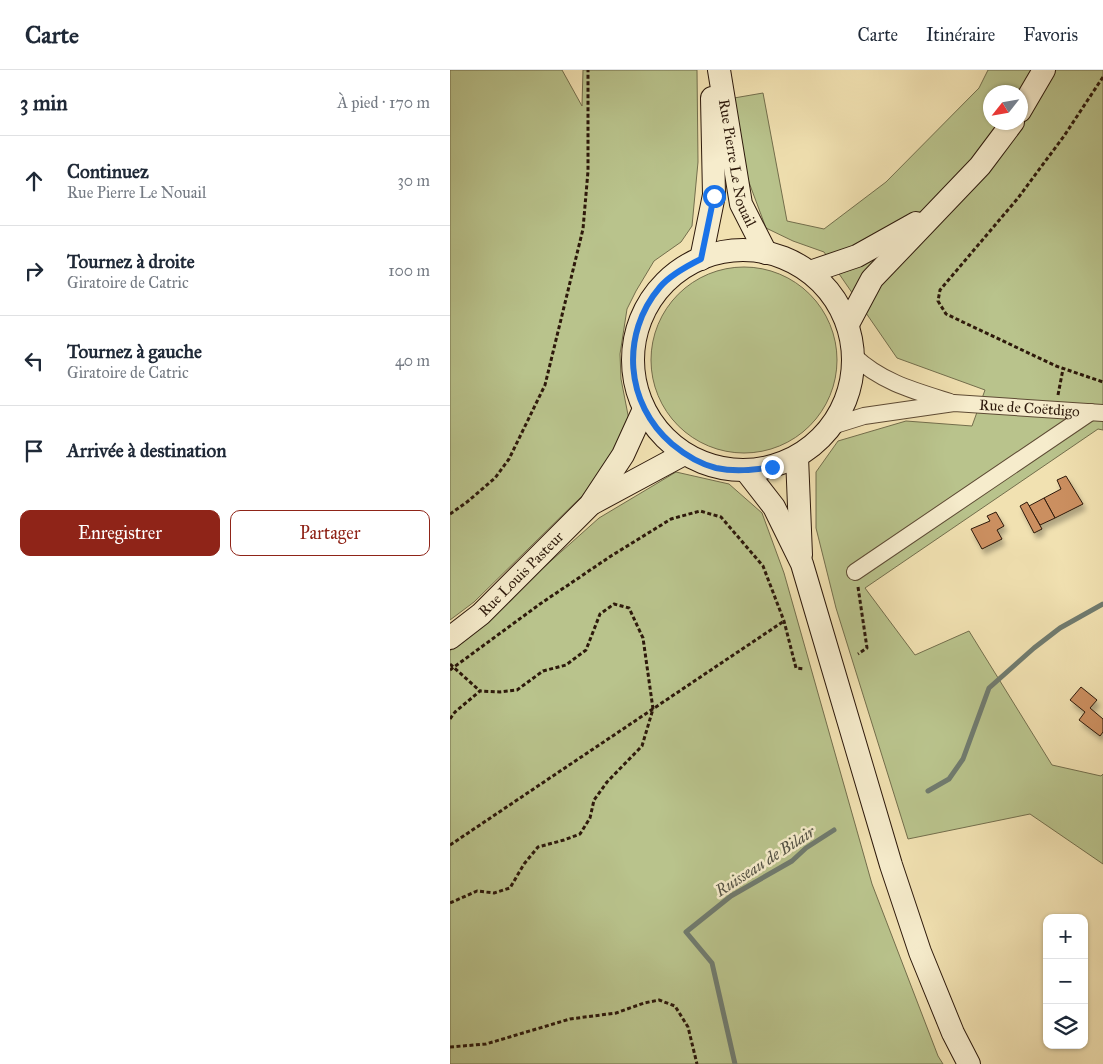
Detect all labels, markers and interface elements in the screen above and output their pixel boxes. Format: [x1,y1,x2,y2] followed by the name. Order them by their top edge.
[25,20,79,50] text: Carte
[858,24,898,46] text: Carte
[926,24,995,46] text: Itinéraire
[1023,24,1078,46] text: Favoris
[983,85,1028,130] north arrow
[20,90,68,116] text: 3 min
[337,93,430,112] text: À pied · 170 m
[715,98,761,231] street label: Rue Pierre Le Nouail
[67,160,149,183] text: Continuez
[20,167,48,195] icon: ahead
[397,171,430,190] text: 30 m
[67,183,206,202] text: Rue Pierre Le Nouail
[703,185,726,208] route start
[67,250,195,273] text: Tournez à droite
[20,257,48,285] icon: right
[388,261,430,280] text: 100 m
[67,273,189,292] text: Giratoire de Catric
[67,340,202,363] text: Tournez à gauche
[20,347,48,375] icon: left
[395,351,430,370] text: 40 m
[67,363,189,382] text: Giratoire de Catric
[978,396,1081,420] street label: Rue de Coëtdigo
[20,437,48,465] icon: arrive
[67,439,226,462] text: Arrivée à destination
[761,456,784,479] route end
[20,510,220,556] button: Enregistrer
[230,510,430,556] button: Partager
[475,527,568,620] street label: Rue Louis Pasteur
[711,821,819,901] water label: Ruisseau de Bilair
[1043,914,1088,1049] map controls
[1043,914,1088,959] button: +
[1043,959,1088,1004] button: −
[1043,1004,1088,1049] button: layers

